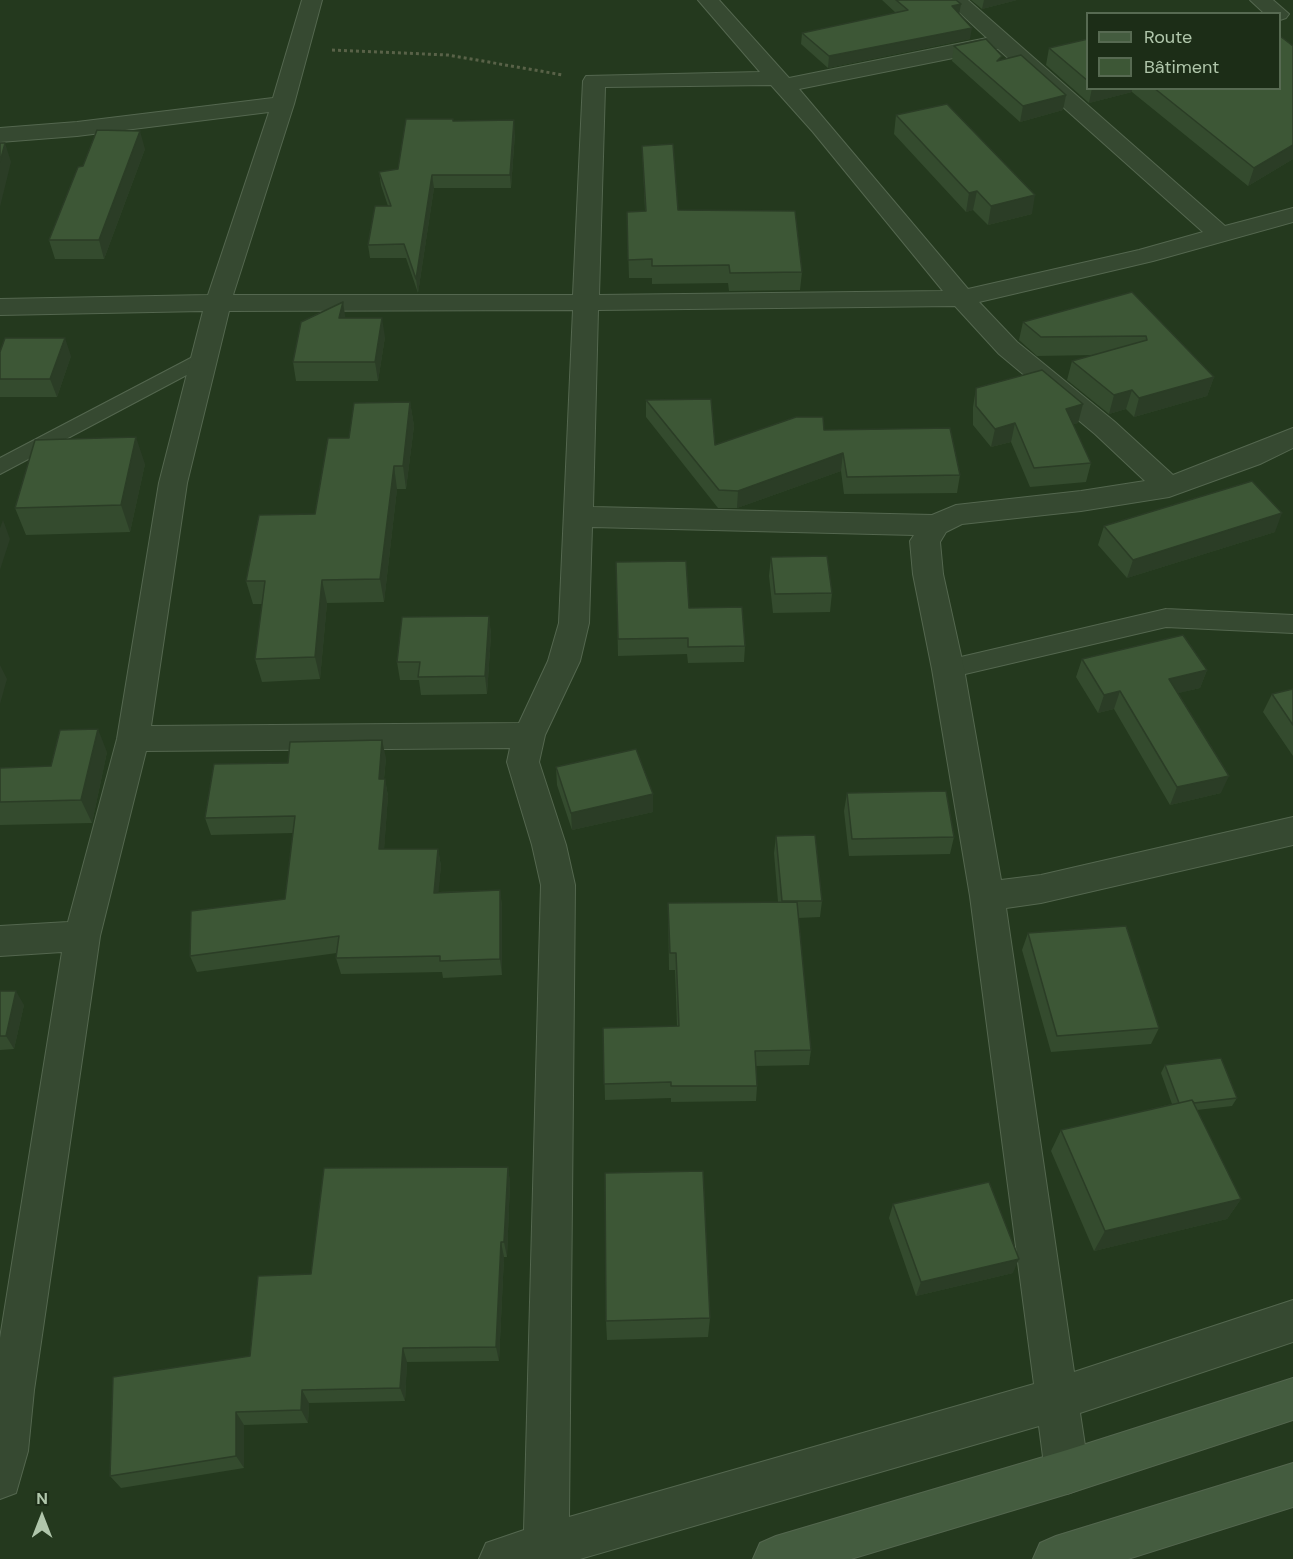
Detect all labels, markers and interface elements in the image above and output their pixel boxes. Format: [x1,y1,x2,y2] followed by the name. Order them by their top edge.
[1086,12,1281,90] legend
[1144,25,1192,49] text: Route
[1144,55,1219,79] text: Bâtiment
[12,1487,72,1547] north arrow
[36,1488,48,1509] text: N

